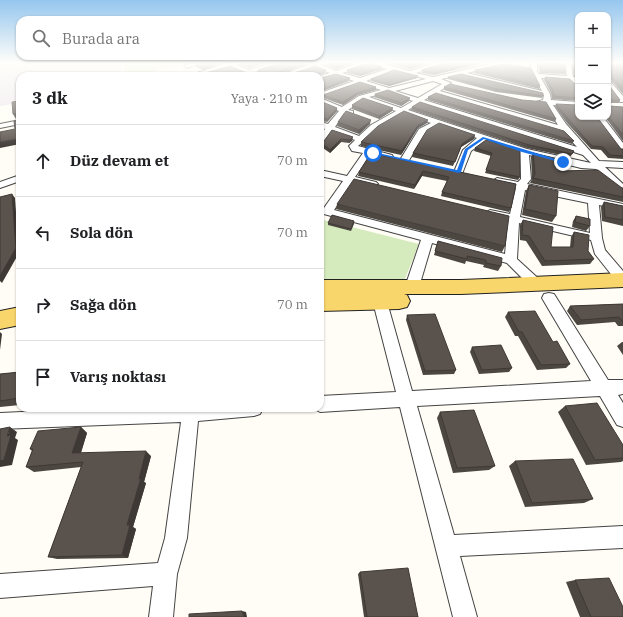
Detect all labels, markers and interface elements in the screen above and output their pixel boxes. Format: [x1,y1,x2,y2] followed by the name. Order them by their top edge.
[575,12,611,120] map controls
[575,12,611,48] button: +
[16,16,324,60] search box
[30,27,52,49] icon: search
[62,29,140,48] text: Burada ara
[575,48,611,84] button: −
[575,84,611,120] button: layers
[32,87,67,109] text: 3 dk
[231,90,308,107] text: Yaya · 210 m
[364,144,382,162] route start
[32,150,54,172] icon: ahead
[70,151,169,170] text: Düz devam et
[277,152,308,169] text: 70 m
[554,153,572,171] route end
[32,222,54,244] icon: left
[70,223,133,242] text: Sola dön
[277,224,308,241] text: 70 m
[32,294,54,316] icon: right
[70,295,137,314] text: Sağa dön
[277,296,308,313] text: 70 m
[32,366,54,388] icon: arrive
[70,367,166,386] text: Varış noktası

